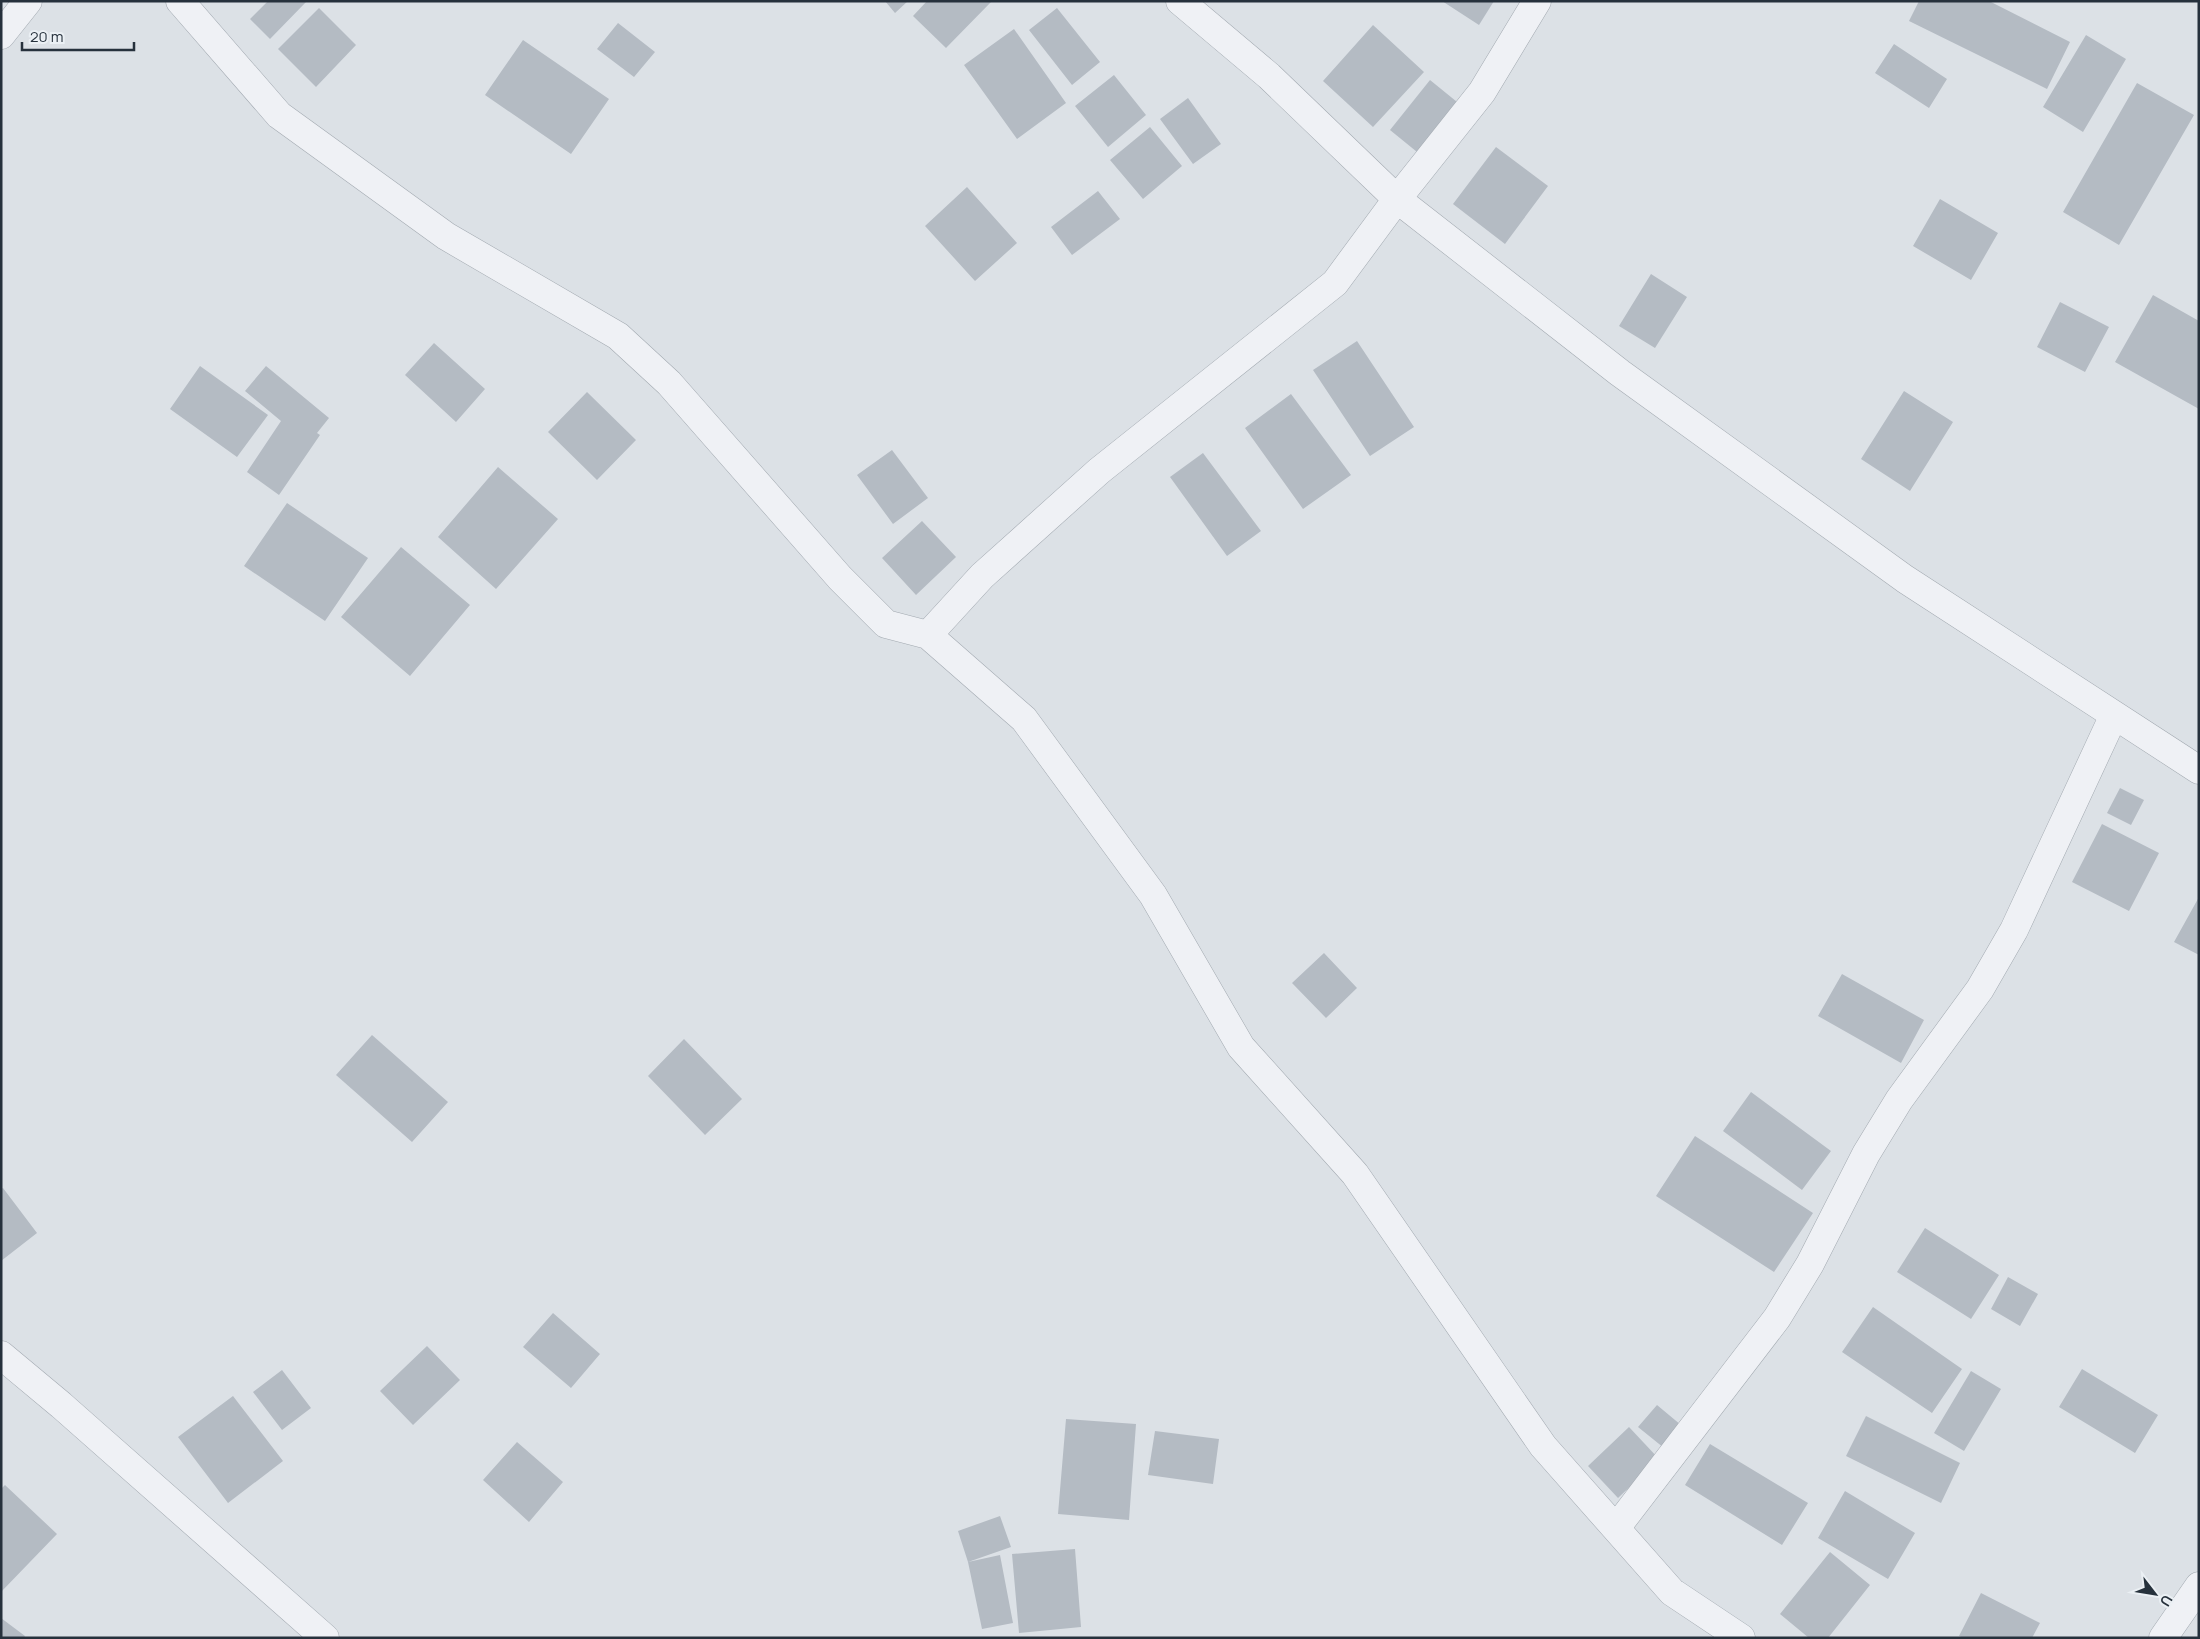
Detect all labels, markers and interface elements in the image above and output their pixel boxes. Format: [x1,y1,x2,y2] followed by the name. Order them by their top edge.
[22,20,135,52] scale bar
[30,26,63,47] text: 20 m
[2130,1569,2180,1619] north arrow
[2156,1592,2177,1610] text: U

